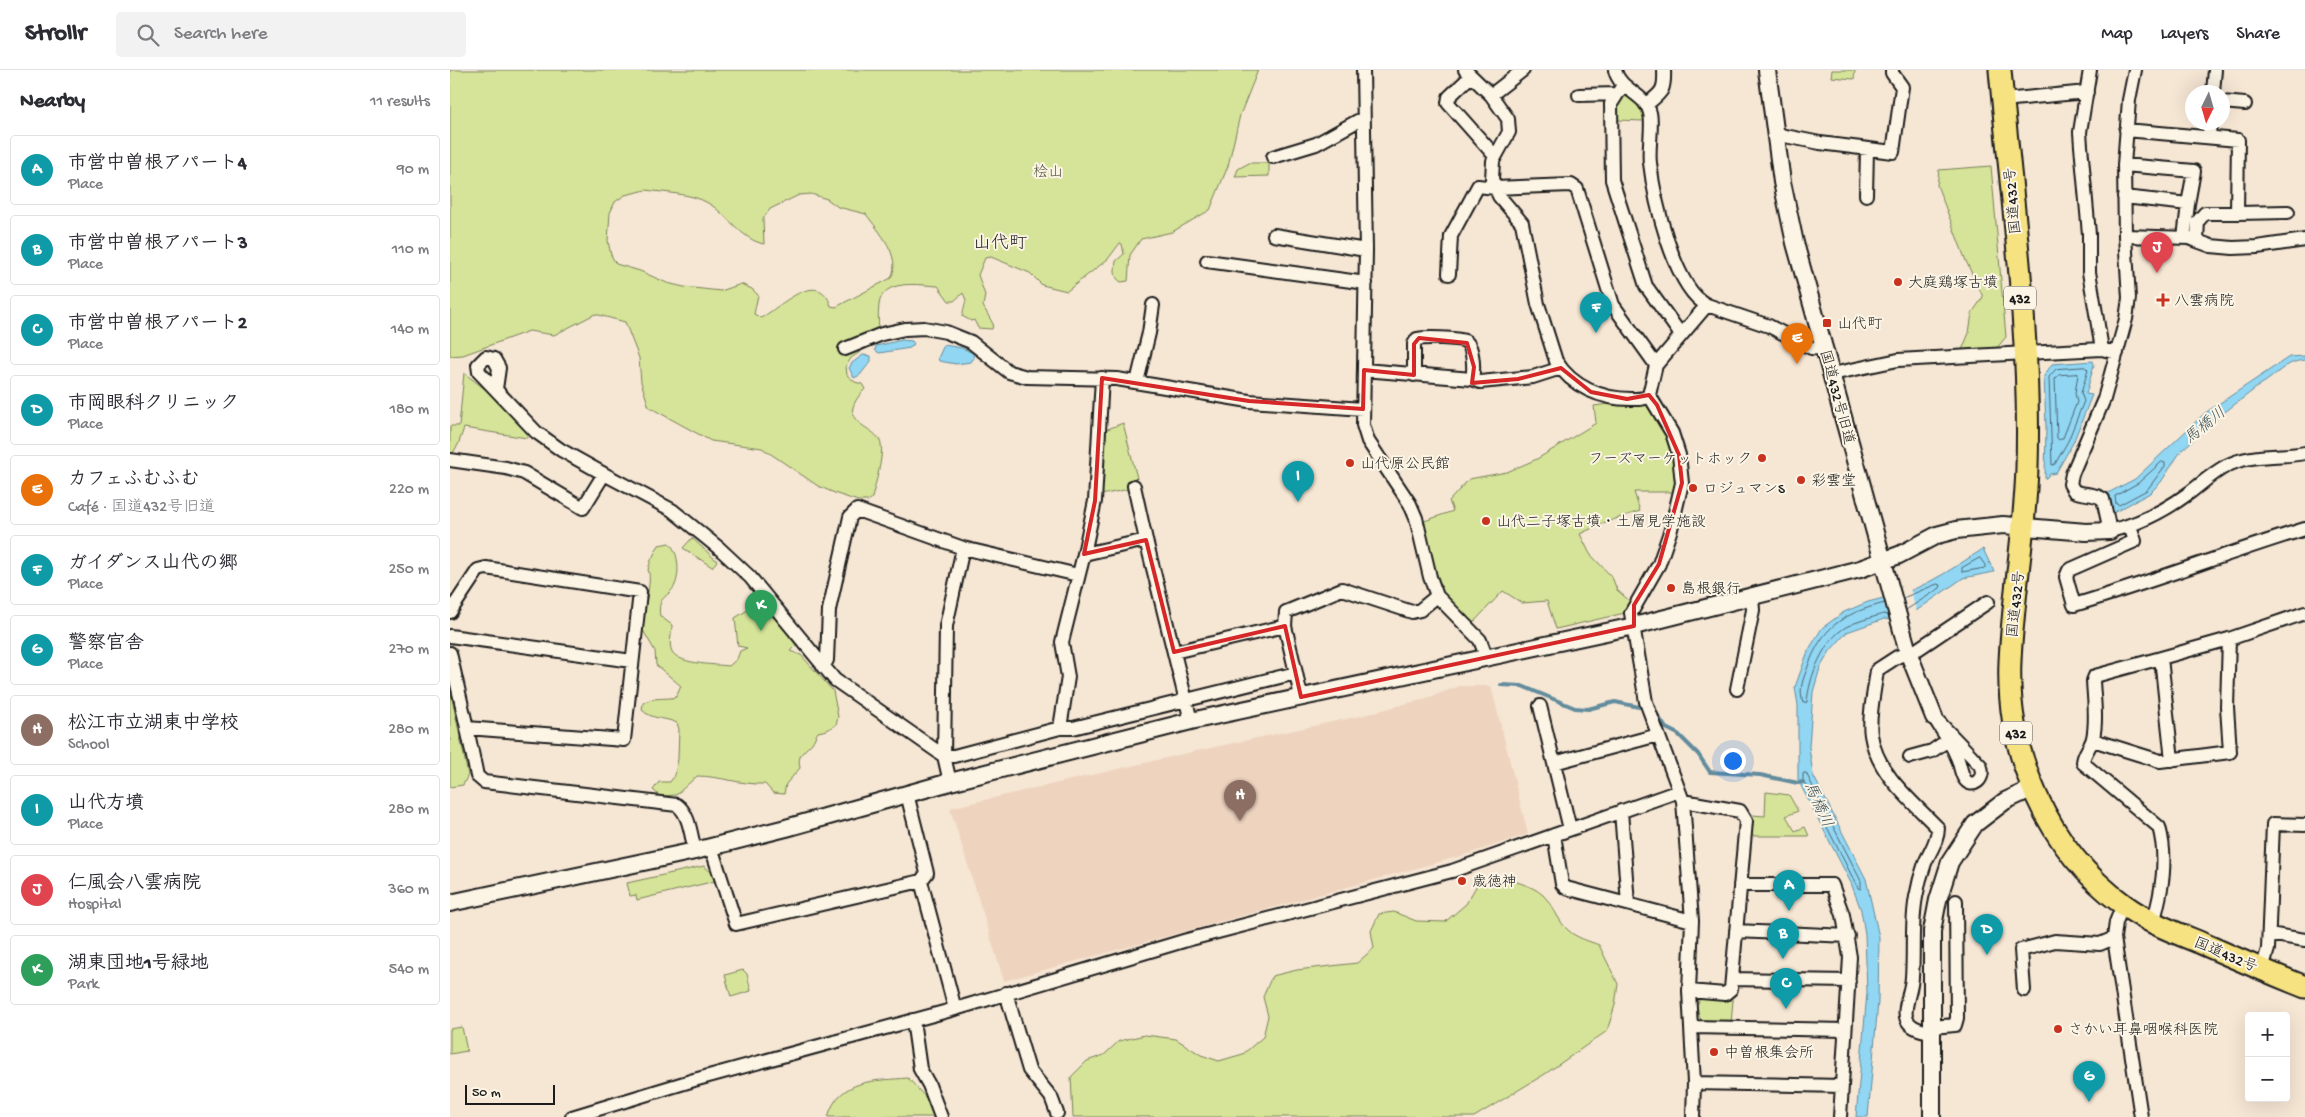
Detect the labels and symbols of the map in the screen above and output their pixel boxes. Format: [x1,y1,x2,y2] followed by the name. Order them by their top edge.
[2185,85,2230,130] north arrow
[1033,163,1063,182] park label: 桧山
[2002,167,2026,235] street label: 国道432号
[2141,232,2173,273] pin: J
[973,233,1027,255] district label: 山代町
[1908,274,1998,293] place label: 大庭鶏塚古墳
[1892,276,1904,288] marker: 大庭鶏塚古墳
[2004,287,2036,310] road number: 432
[1580,292,1612,333] pin: F
[2174,292,2234,311] place label: 八雲病院
[2156,293,2170,307] marker: 八雲病院
[1837,316,1883,334] place label: 山代町
[1821,317,1833,329] marker: 山代町
[1781,323,1813,364] pin: E
[1815,348,1857,447] street label: 国道432号旧道
[2181,403,2231,449] water label: 馬橋川
[1588,451,1752,469] place label: フーズマーケットホック
[1756,452,1768,464] marker: フーズマーケットホック
[1360,456,1450,474] place label: 山代原公民館
[1344,457,1356,469] marker: 山代原公民館
[1282,461,1314,502] pin: I
[1811,472,1856,491] place label: 彩雲堂
[1795,474,1807,486] marker: 彩雲堂
[1703,481,1785,499] place label: ロジュマンS
[1687,482,1699,494] marker: ロジュマンS
[1496,513,1706,532] place label: 山代二子塚古墳・土層見学施設
[1480,515,1492,527] marker: 山代二子塚古墳・土層見学施設
[2005,570,2029,639] street label: 国道432号
[1681,580,1741,599] place label: 島根銀行
[1665,582,1677,594] marker: 島根銀行
[745,590,777,631] pin: K
[2000,721,2032,744] road number: 432
[1720,748,1746,774] your location
[1798,779,1836,831] water label: 馬橋川
[1224,780,1256,821] pin: H
[1773,870,1805,911] pin: A
[1472,873,1517,892] place label: 歳徳神
[1456,875,1468,887] marker: 歳徳神
[1971,914,2003,955] pin: D
[1767,918,1799,959] pin: B
[2191,934,2260,977] street label: 国道432号
[1770,968,1802,1009] pin: C
[2068,1021,2218,1040] place label: さかい耳鼻咽喉科医院
[2052,1023,2064,1035] marker: さかい耳鼻咽喉科医院
[1724,1044,1814,1063] place label: 中曽根集会所
[1708,1046,1720,1058] marker: 中曽根集会所
[2073,1061,2105,1102] pin: G
[465,1082,555,1105] scale bar

